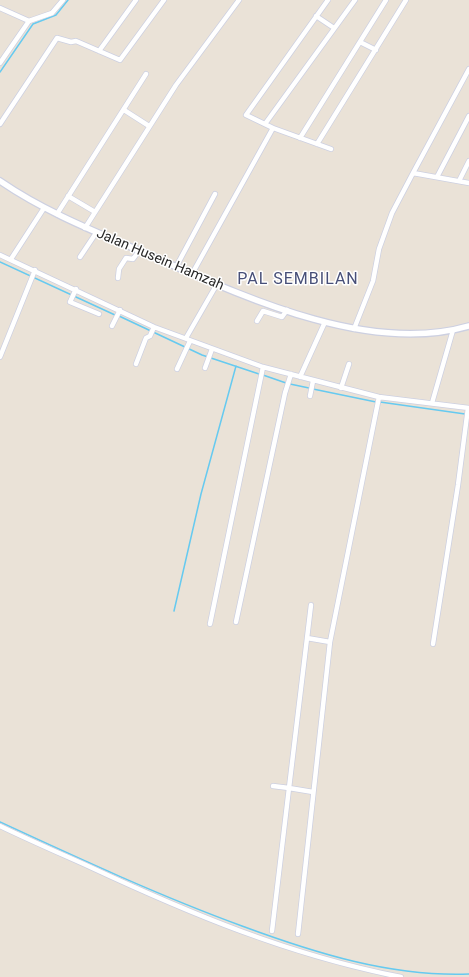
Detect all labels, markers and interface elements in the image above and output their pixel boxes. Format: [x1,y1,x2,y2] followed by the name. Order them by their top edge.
[94,226,226,294] street label: Jalan Husein Hamzah
[237,270,359,290] district label: PAL SEMBILAN

